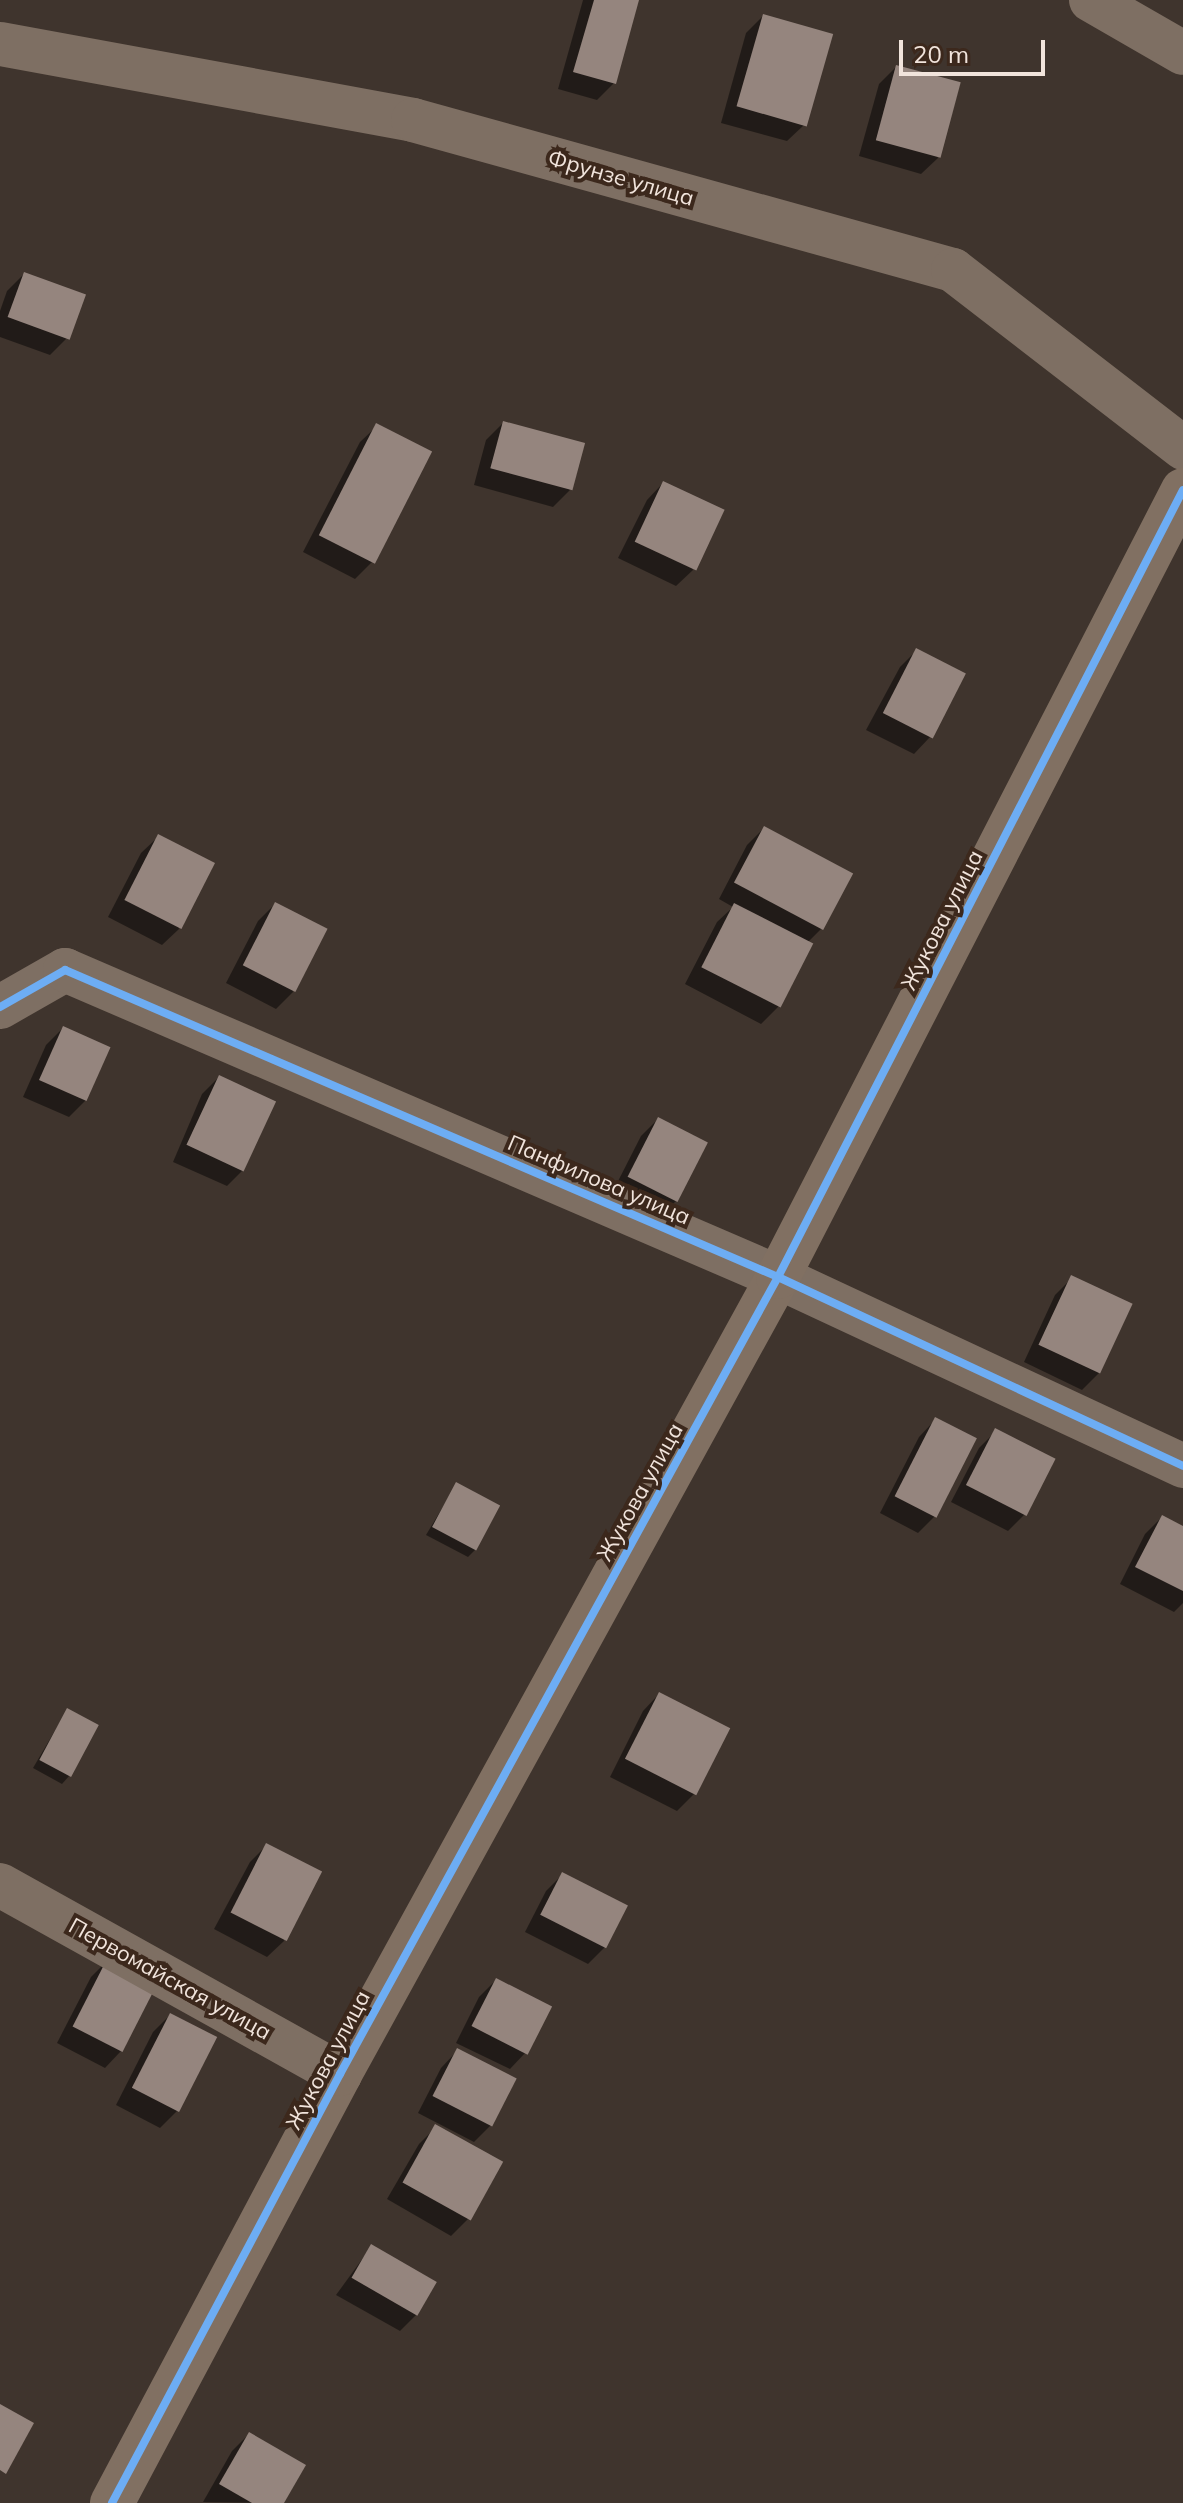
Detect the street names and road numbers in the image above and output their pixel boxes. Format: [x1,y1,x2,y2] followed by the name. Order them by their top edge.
[545,145,697,211] street label: Фрунзе улица
[895,846,989,994] street label: Жукова улица
[504,1130,694,1230] street label: Панфилова улица
[591,1418,689,1566] street label: Жукова улица
[64,1912,276,2046] street label: Первомайская улица
[280,1986,376,2134] street label: Жукова улица

